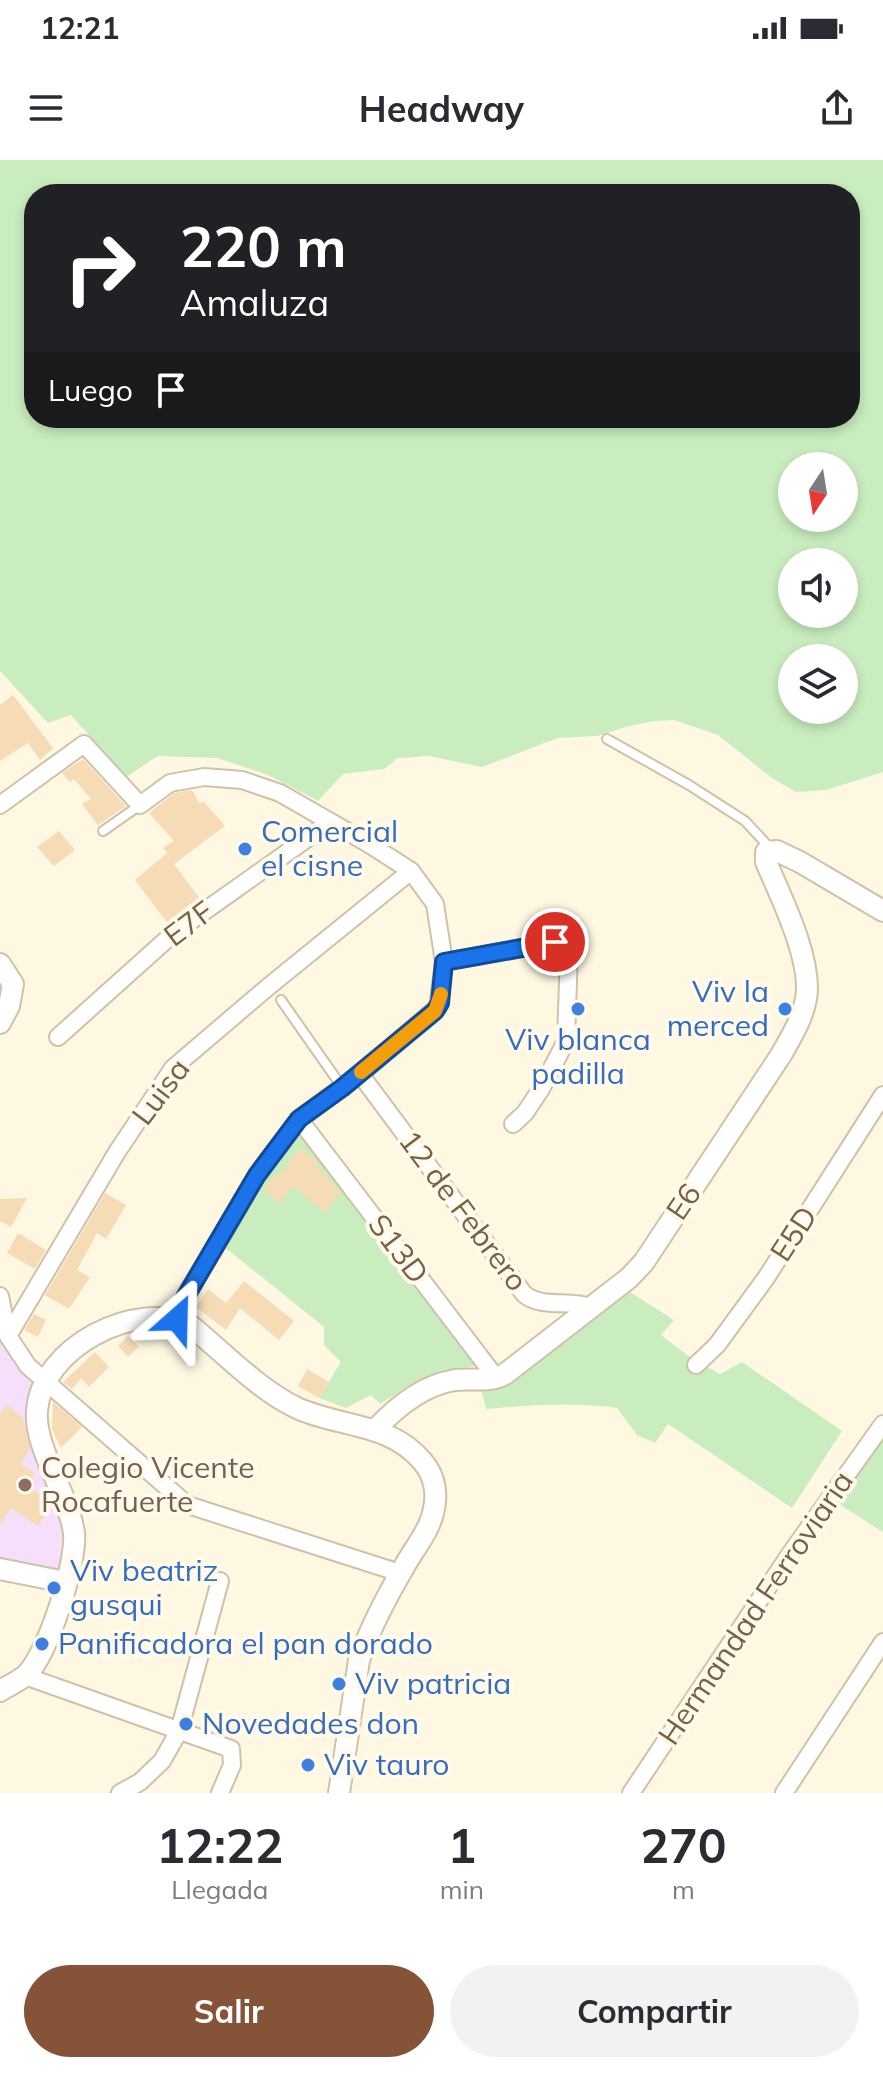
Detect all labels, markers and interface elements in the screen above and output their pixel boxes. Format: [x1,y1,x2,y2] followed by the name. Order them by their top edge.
[40,9,119,47] text: 12:21
[24,86,68,130] icon: menu
[359,86,524,131] text: Headway
[815,86,859,130] icon: share
[180,211,347,281] text: 220 m
[48,216,152,320] icon: right
[180,280,329,325] text: Amaluza
[149,368,193,412] icon: arrive
[48,371,133,409] text: Luego
[778,452,858,532] north arrow
[778,452,858,724] map controls
[778,548,858,628] button: sound
[778,644,858,724] button: layers
[261,812,398,884] place label: Comercial el cisne
[236,840,254,858] marker: Comercial el cisne
[156,892,221,954] street label: E7F
[521,908,589,976] pin
[533,920,577,964] icon: arrive
[667,972,769,1044] place label: Viv la merced
[569,1000,587,1018] marker: Viv blanca padilla
[776,1000,794,1018] marker: Viv la merced
[505,1020,651,1092] place label: Viv blanca padilla
[123,1051,197,1132] street label: Luisa
[391,1123,537,1298] street label: 12 de Febrero
[657,1176,709,1227] street label: E6
[761,1199,825,1268] street label: E5D
[360,1206,437,1291] street label: S13D
[135,1277,219,1361] position arrow
[41,1448,254,1520] place label: Colegio Vicente Rocafuerte
[649,1463,861,1752] street label: Hermandad Ferroviaria
[16,1476,34,1494] marker: Colegio Vicente Rocafuerte
[70,1551,218,1623] place label: Viv beatriz gusqui
[45,1579,63,1597] marker: Viv beatriz gusqui
[58,1624,433,1662] place label: Panificadora el pan dorado
[33,1635,51,1653] marker: Panificadora el pan dorado
[355,1664,511,1702] place label: Viv patricia
[330,1675,348,1693] marker: Viv patricia
[202,1704,419,1742] place label: Novedades don
[177,1715,195,1733] marker: Novedades don
[324,1745,449,1783] place label: Viv tauro
[299,1756,317,1774] marker: Viv tauro
[156,1815,283,1875] text: 12:22
[447,1815,476,1875] text: 1
[640,1815,727,1875] text: 270
[171,1873,268,1906] text: Llegada
[440,1873,484,1906] text: min
[672,1873,695,1906] text: m
[24,1965,434,2057] button: Salir
[450,1965,859,2057] button: Compartir

